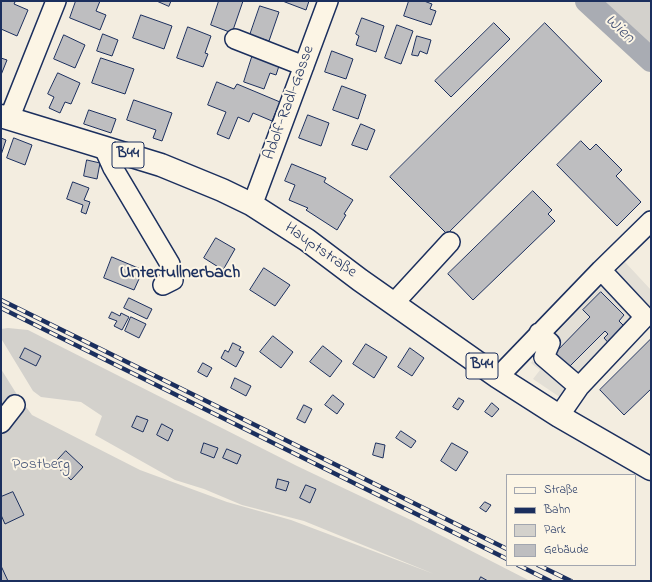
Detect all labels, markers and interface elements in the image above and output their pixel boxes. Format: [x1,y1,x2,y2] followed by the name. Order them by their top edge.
[600,11,638,49] water label: Wien
[260,43,320,163] street label: Adolf-Radl-Gasse
[112,142,144,168] road number: B44
[280,219,360,283] street label: Hauptstraße
[120,263,240,285] district label: Untertullnerbach
[466,353,498,379] road number: B44
[12,455,70,475] park label: Postberg
[506,474,636,566] legend
[544,481,578,499] text: Straße
[544,501,570,519] text: Bahn
[544,521,566,539] text: Park
[544,541,588,559] text: Gebäude

